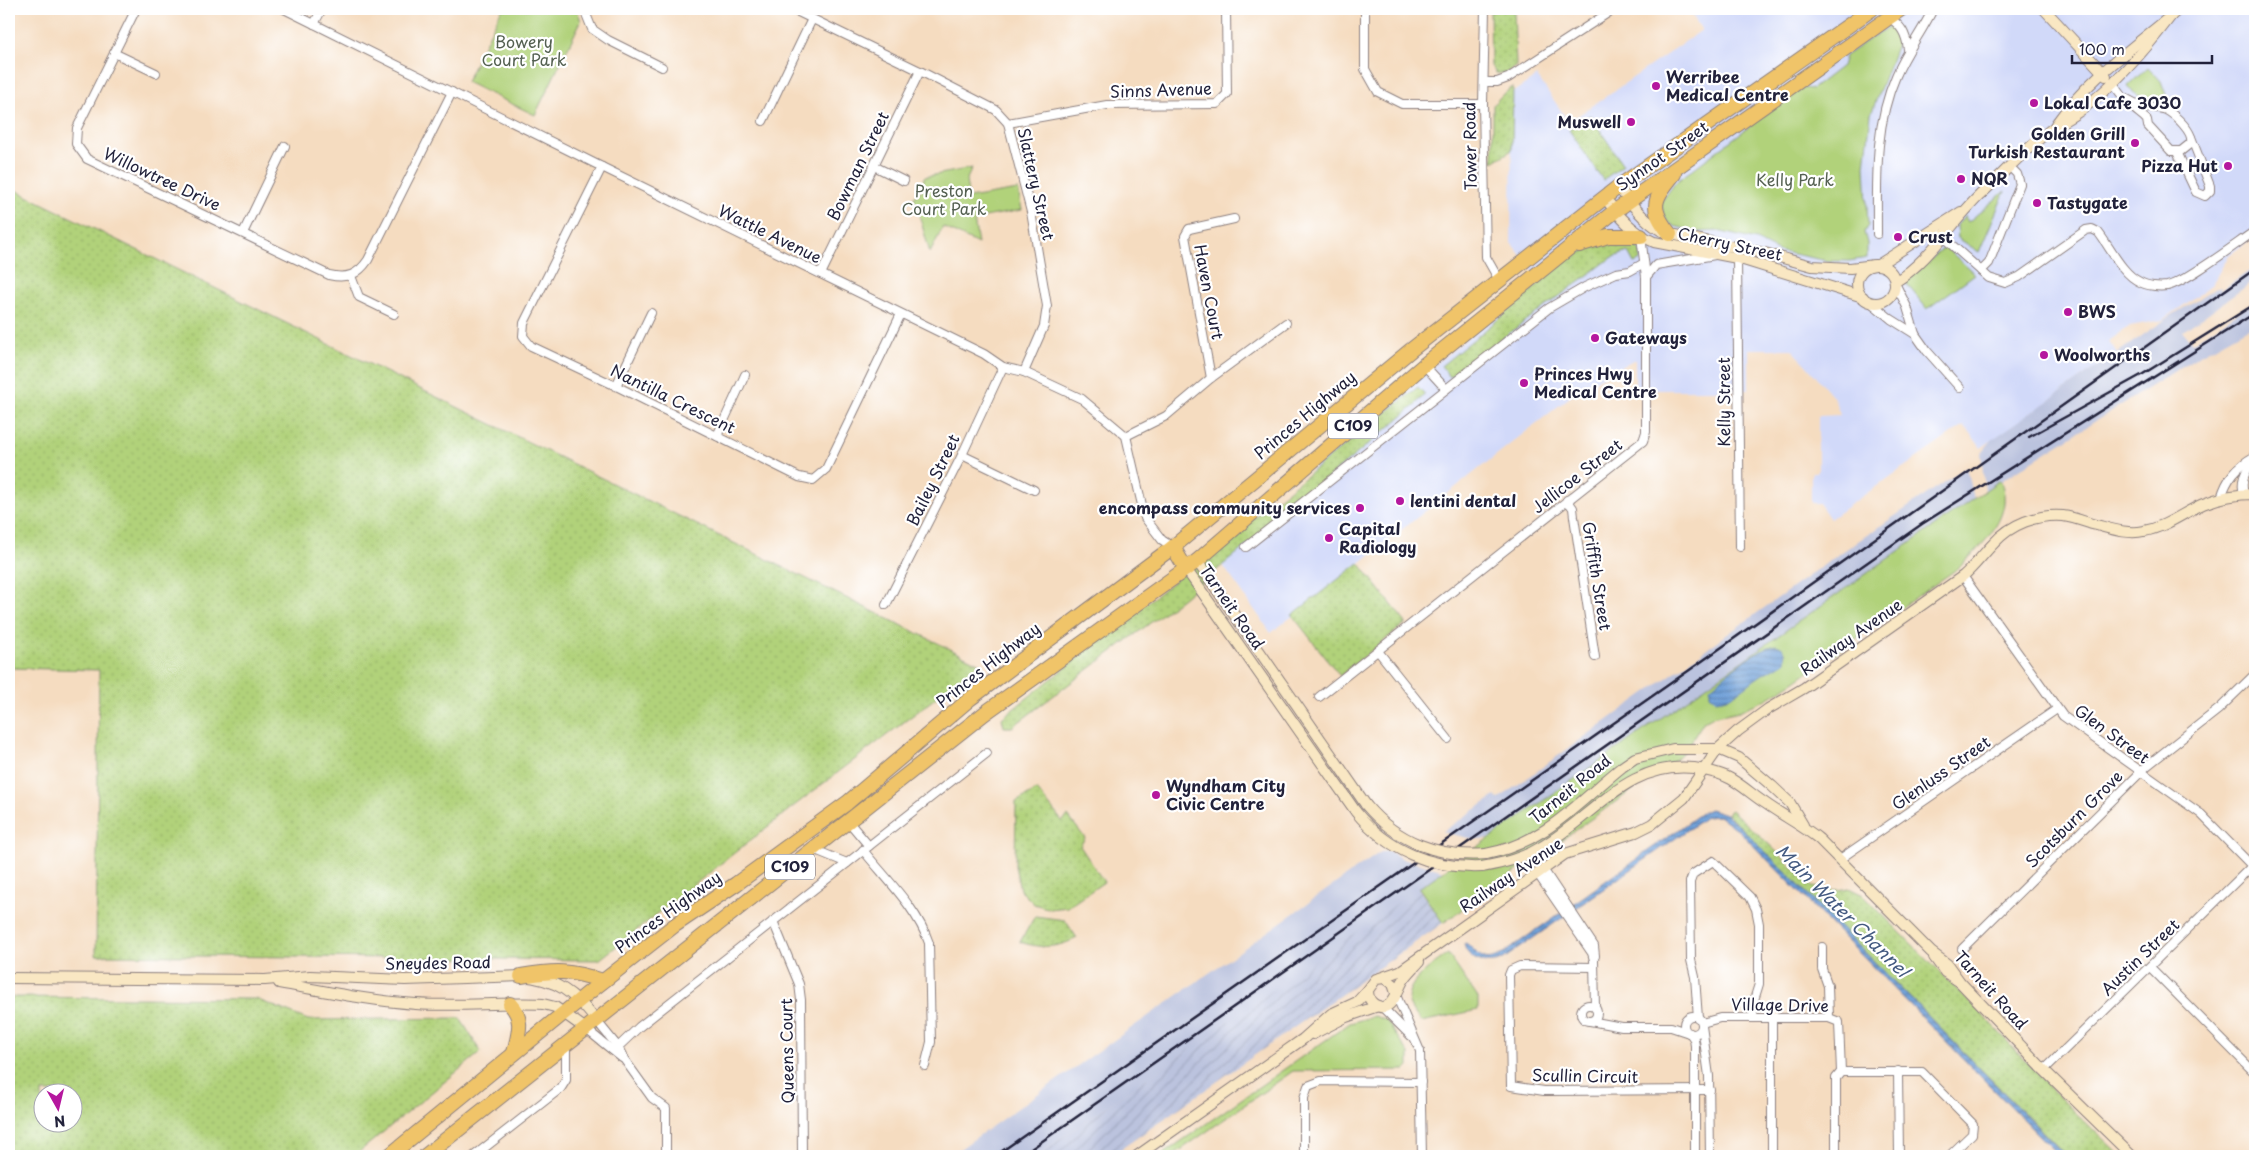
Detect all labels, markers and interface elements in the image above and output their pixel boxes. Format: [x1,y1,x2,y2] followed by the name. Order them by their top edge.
[481,29,567,71] park label: Bowery Court Park
[2072,32,2212,64] scale bar
[2079,37,2125,60] text: 100 m
[1666,64,1789,106] place label: Werribee Medical Centre
[1110,75,1213,103] street label: Sinns Avenue
[1650,80,1662,92] marker: Werribee Medical Centre
[2044,90,2181,114] place label: Lokal Cafe 3030
[2028,97,2040,109] marker: Lokal Cafe 3030
[1456,102,1482,191] street label: Tower Road
[820,107,894,224] street label: Bowman Street
[1557,109,1621,133] place label: Muswell
[1610,114,1713,196] street label: Synnot Street
[1625,116,1637,128] marker: Muswell
[1968,121,2125,163] place label: Golden Grill Turkish Restaurant
[1012,125,1062,243] street label: Slattery Street
[2129,137,2141,149] marker: Golden Grill Turkish Restaurant
[100,140,225,216] street label: Willowtree Drive
[2141,153,2218,177] place label: Pizza Hut
[2222,160,2234,172] marker: Pizza Hut
[1971,166,2008,190] place label: NQR
[1756,167,1834,191] park label: Kelly Park
[1955,173,1967,185] marker: NQR
[901,178,987,220] park label: Preston Court Park
[2047,190,2128,214] place label: Tastygate
[2031,197,2043,209] marker: Tastygate
[715,198,826,268] street label: Wattle Avenue
[1676,220,1785,266] street label: Cherry Street
[1908,224,1953,248] place label: Crust
[1892,231,1904,243] marker: Crust
[1189,242,1231,342] street label: Haven Court
[2078,299,2116,323] place label: BWS
[2062,306,2074,318] marker: BWS
[1605,325,1687,349] place label: Gateways
[1589,332,1601,344] marker: Gateways
[2054,342,2150,366] place label: Woolworths
[2038,349,2050,361] marker: Woolworths
[607,357,740,439] street label: Nantilla Crescent
[1711,357,1735,447] street label: Kelly Street
[1534,361,1657,403] place label: Princes Hwy Medical Centre
[1248,364,1360,464] street label: Princes Highway
[1518,377,1530,389] marker: Princes Hwy Medical Centre
[1328,414,1378,438] road number: C109
[900,429,965,530] street label: Bailey Street
[1526,432,1627,518] street label: Jellicoe Street
[1410,488,1516,512] place label: lentini dental
[1099,495,1350,519] place label: encompass community services
[1394,495,1406,507] marker: lentini dental
[1354,502,1366,514] marker: encompass community services
[1339,516,1416,558] place label: Capital Radiology
[1578,520,1619,632] street label: Griffith Street
[1323,532,1335,544] marker: Capital Radiology
[1195,559,1271,654] street label: Tarneit Road
[1794,592,1907,680] street label: Railway Avenue
[930,616,1045,713] street label: Princes Highway
[2070,698,2156,769] street label: Glen Street
[1886,729,1995,815] street label: Glenluss Street
[1523,748,1615,829] street label: Tarneit Road
[2019,764,2128,873] street label: Scotsburn Grove
[1166,773,1285,815] place label: Wyndham City Civic Centre
[1150,789,1162,801] marker: Wyndham City Civic Centre
[1454,830,1567,918] street label: Railway Avenue
[1770,837,1918,985] water label: Main Water Channel
[765,854,815,880] road number: C109
[609,864,726,958] street label: Princes Highway
[2095,912,2184,1000] street label: Austin Street
[1950,944,2034,1034] street label: Tarneit Road
[385,949,491,975] street label: Sneydes Road
[1731,991,1829,1017] street label: Village Drive
[773,998,799,1104] street label: Queens Court
[1532,1062,1639,1088] street label: Scullin Circuit
[32,1082,82,1132] north arrow
[53,1110,67,1133] text: N

